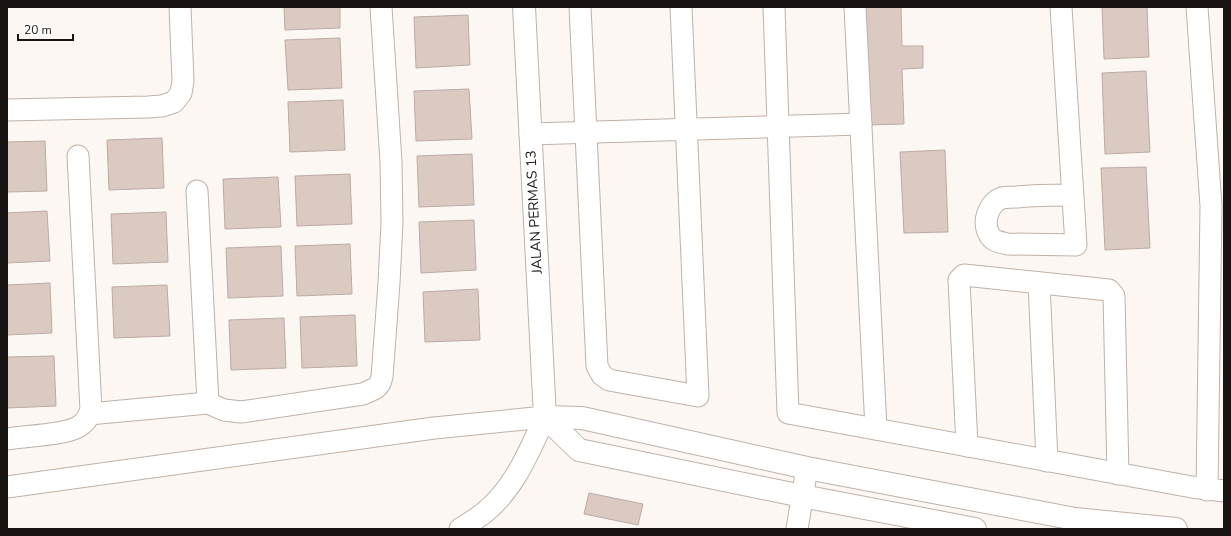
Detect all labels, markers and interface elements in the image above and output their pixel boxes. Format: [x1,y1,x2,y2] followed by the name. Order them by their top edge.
[18,16,73,42] scale bar
[24,22,52,38] text: 20 m
[521,150,547,275] street label: JALAN PERMAS 13

